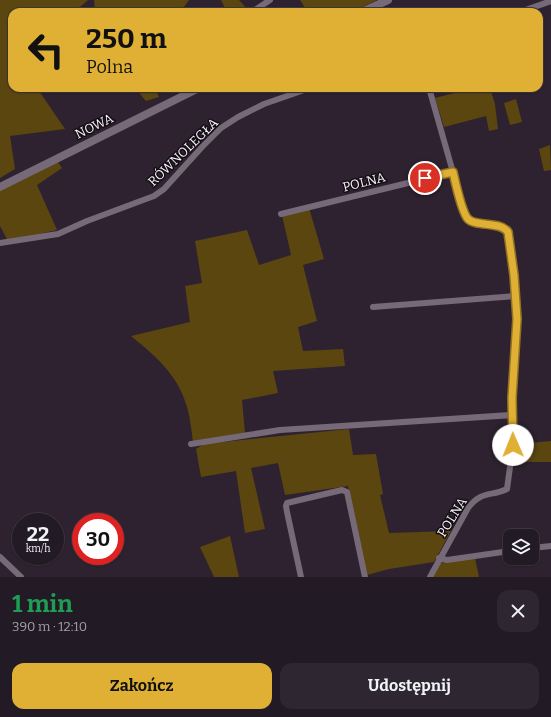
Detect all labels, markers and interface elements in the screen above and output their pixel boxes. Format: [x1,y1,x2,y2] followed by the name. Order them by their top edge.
[86,22,167,55] text: 250 m
[20,24,72,76] icon: left
[86,56,133,78] text: Polna
[72,110,116,142] street label: NOWA
[145,114,222,189] street label: RÓWNOLEGŁA
[408,161,442,195] pin
[414,167,436,189] icon: arrive
[341,169,388,195] street label: POLNA
[492,424,534,466] position arrow
[434,494,470,539] street label: POLNA
[72,513,124,565] speed limit sign: 30
[27,522,49,546] text: 22
[503,529,539,565] map controls
[503,529,539,565] button: layers
[26,543,50,555] text: km/h
[12,590,73,618] text: 1 min
[497,590,539,632] button: close
[12,619,87,634] text: 390 m · 12:10
[12,663,272,709] button: Zakończ
[280,663,539,709] button: Udostępnij

